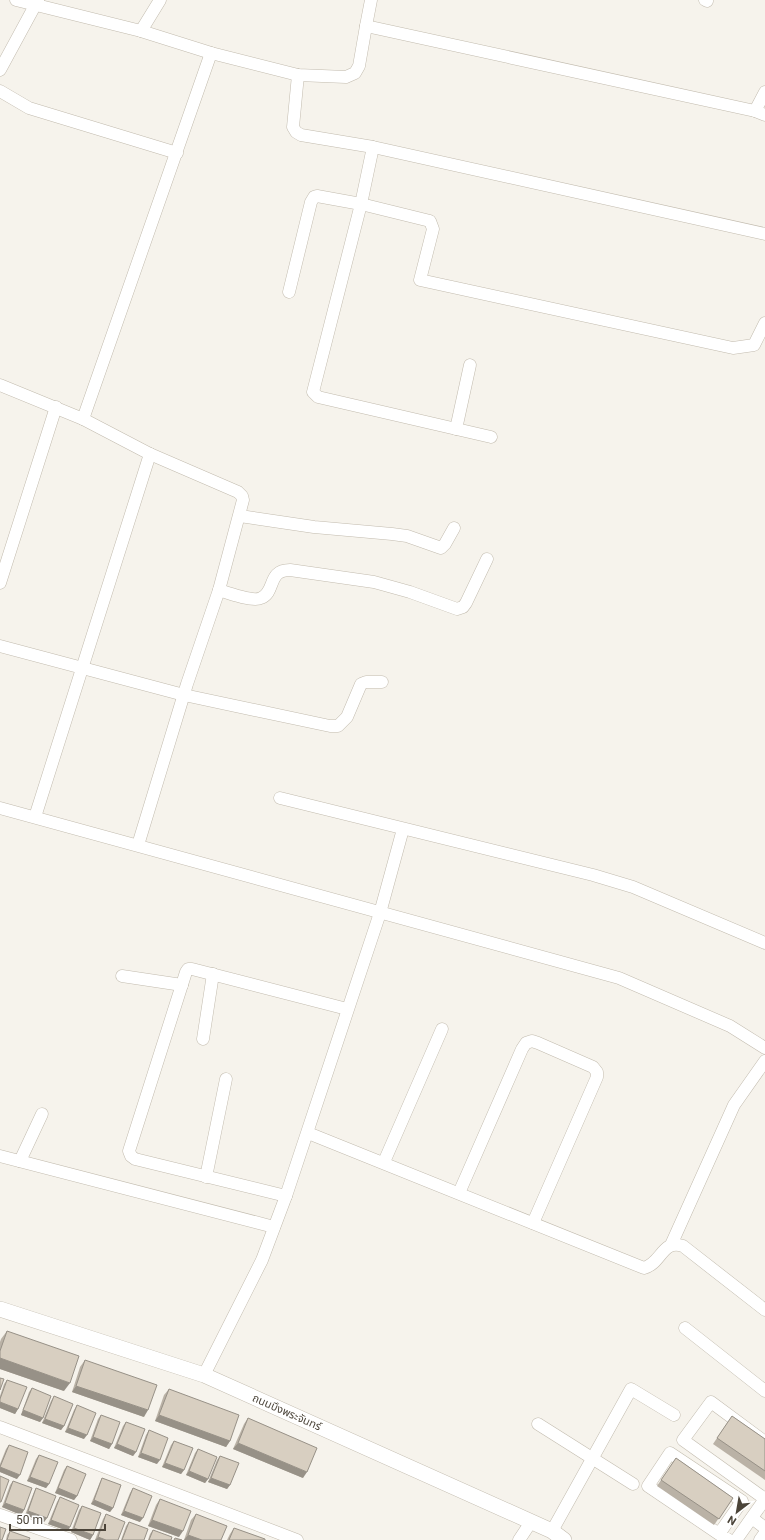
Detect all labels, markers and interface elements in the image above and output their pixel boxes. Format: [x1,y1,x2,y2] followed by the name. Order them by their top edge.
[250,1391,324,1434] street label: ถนนบึงพระจันทร์
[717,1492,757,1532] north arrow
[10,1506,105,1532] scale bar
[725,1512,739,1528] text: N
[16,1513,43,1527] text: 50 m

